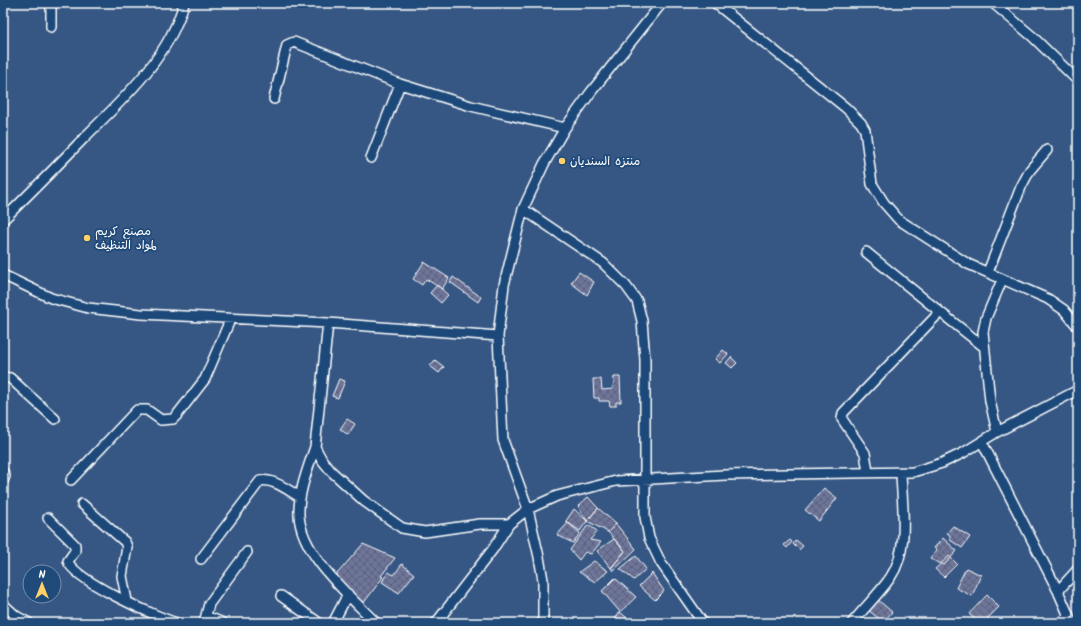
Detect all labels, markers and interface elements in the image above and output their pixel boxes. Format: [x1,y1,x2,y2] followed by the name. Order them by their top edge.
[570,152,640,171] place label: منتزه السنديان
[557,156,567,166] marker: منتزه السنديان
[95,222,157,255] place label: مصنع كريم لمواد التنظيف
[82,233,92,243] marker: مصنع كريم لمواد التنظيف
[22,564,62,604] north arrow
[39,566,46,584] text: N

